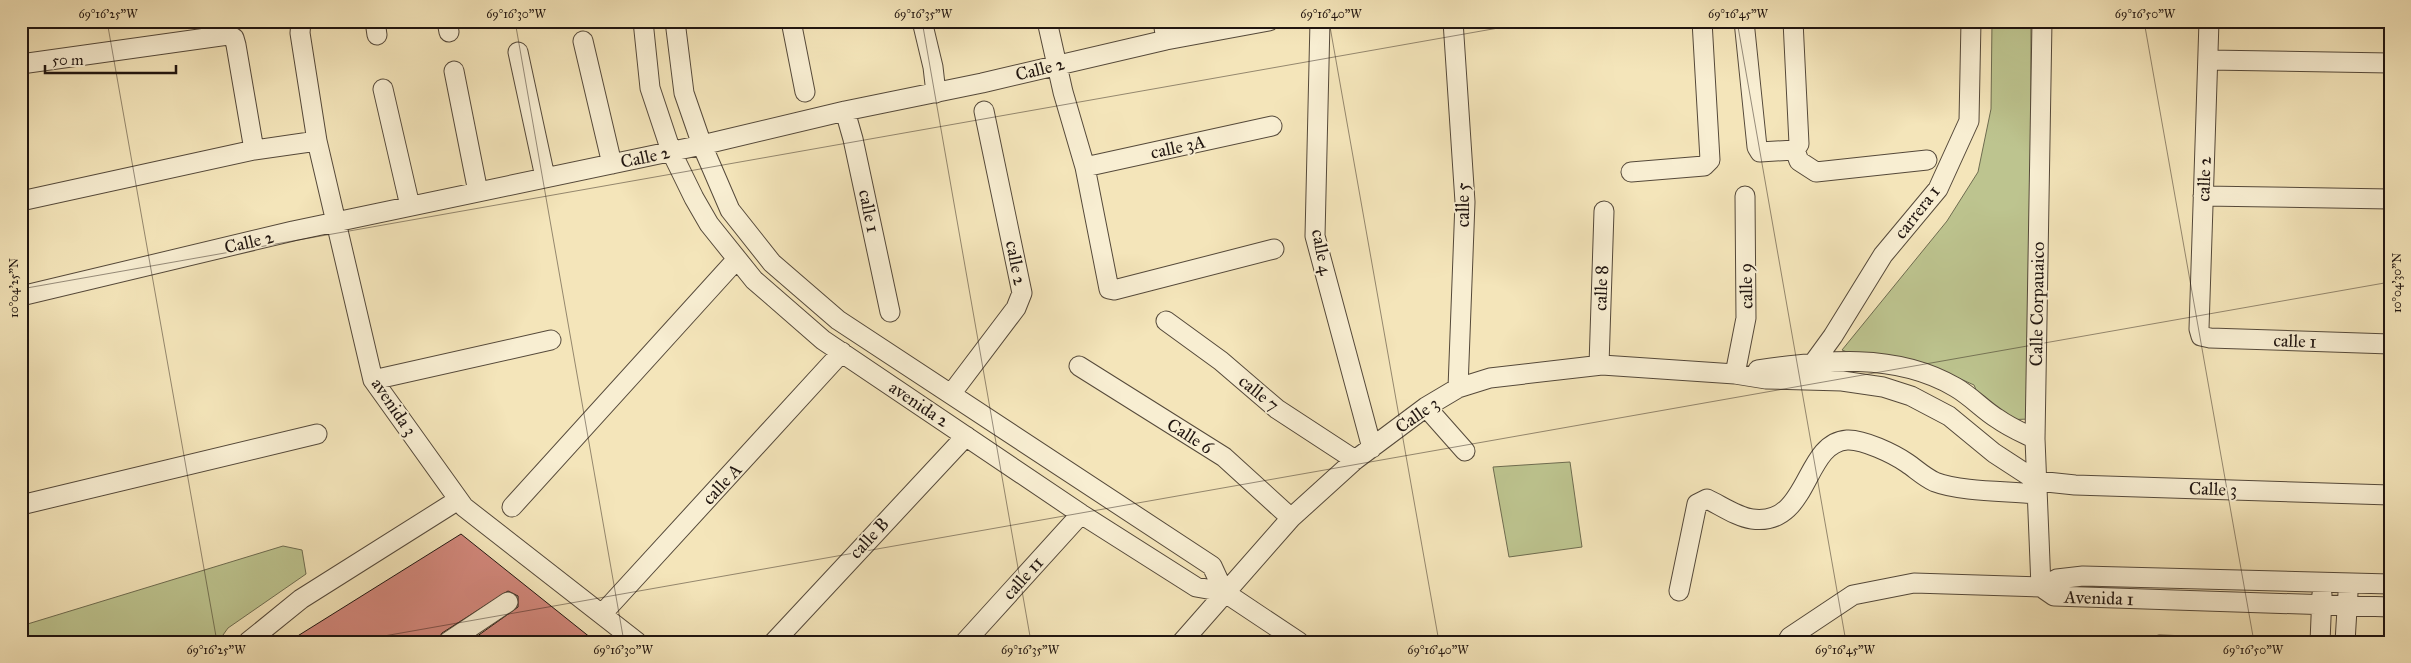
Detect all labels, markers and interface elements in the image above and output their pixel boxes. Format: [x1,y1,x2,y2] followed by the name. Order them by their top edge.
[78,7,138,21] text: 69°16'25"W
[486,7,546,21] text: 69°16'30"W
[894,7,953,21] text: 69°16'35"W
[1300,7,1362,21] text: 69°16'40"W
[1708,7,1769,21] text: 69°16'45"W
[2115,7,2176,21] text: 69°16'50"W
[45,42,176,74] scale bar
[52,51,84,69] text: 50 m
[1013,52,1067,86] street label: Calle 2
[1149,130,1207,164] street label: calle 3A
[618,141,672,173] street label: Calle 2
[2192,156,2216,202] street label: calle 2
[1889,181,1945,243] street label: carrera 1
[1452,182,1474,227] street label: calle 5
[854,188,884,234] street label: calle 1
[222,226,276,258] street label: Calle 2
[1307,227,1337,278] street label: calle 4
[1001,239,1031,287] street label: calle 2
[2025,242,2049,366] street label: Calle Corpauaico
[2390,253,2404,313] text: 10°04'30"N
[7,258,21,318] text: 10°04'25"N
[1735,263,1757,309] street label: calle 9
[1589,265,1613,311] street label: calle 8
[2273,329,2317,353] street label: calle 1
[1234,370,1284,416] street label: calle 7
[367,374,421,440] street label: avenida 3
[885,376,953,432] street label: avenida 2
[1391,392,1443,438] street label: Calle 3
[1163,413,1218,459] street label: Calle 6
[697,459,747,509] street label: calle A
[2189,477,2237,501] street label: Calle 3
[845,513,893,563] street label: calle B
[998,552,1048,604] street label: calle 11
[2063,586,2134,610] street label: Avenida 1
[186,643,246,657] text: 69°16'25"W
[593,643,653,657] text: 69°16'30"W
[1001,643,1060,657] text: 69°16'35"W
[1407,643,1469,657] text: 69°16'40"W
[1815,643,1876,657] text: 69°16'45"W
[2223,643,2284,657] text: 69°16'50"W

